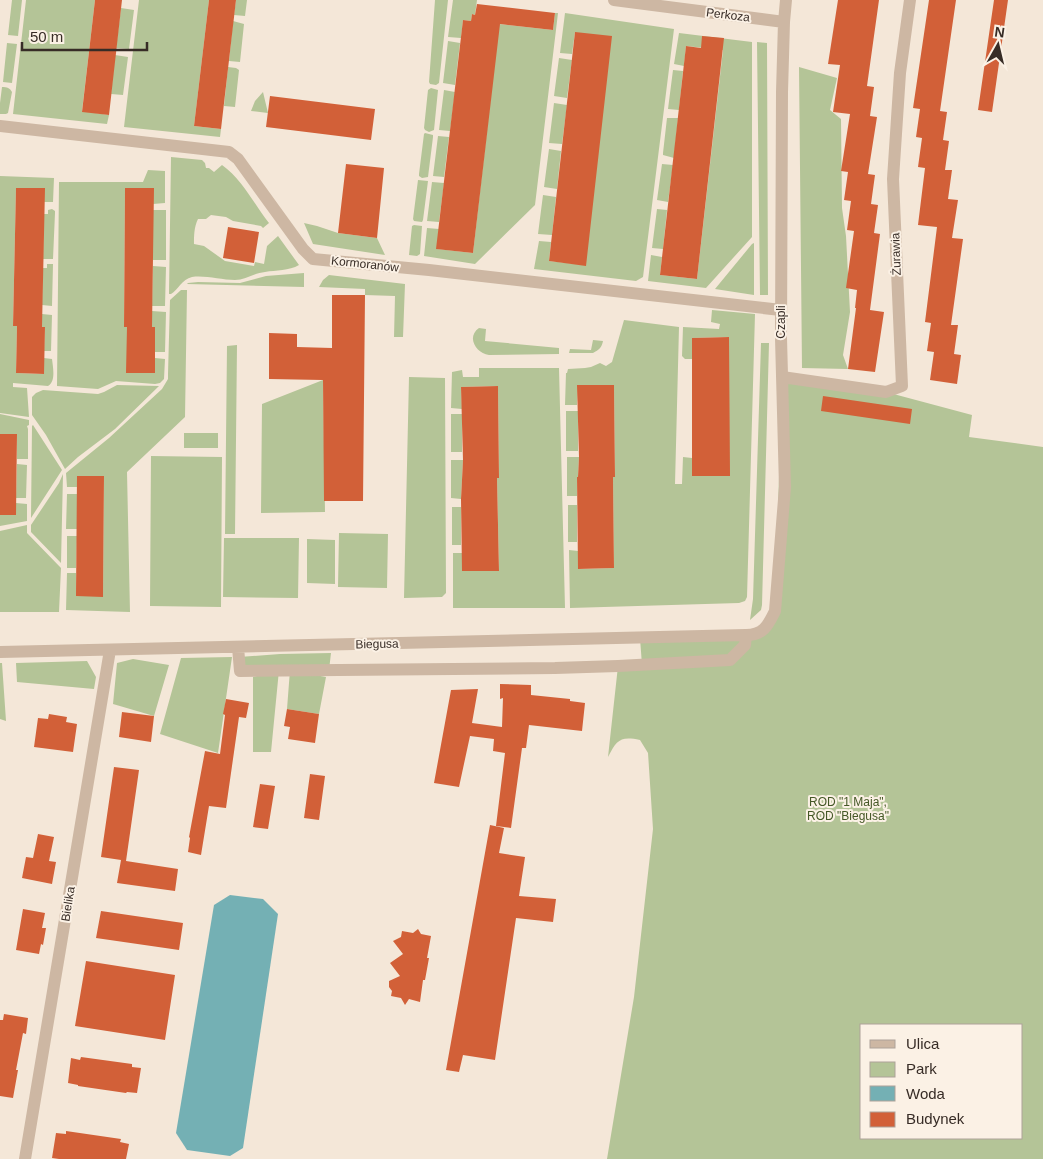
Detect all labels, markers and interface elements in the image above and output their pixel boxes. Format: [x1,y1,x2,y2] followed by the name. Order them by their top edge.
[705,5,751,25] street label: Perkoza
[22,20,148,52] scale bar
[973,20,1023,70] north arrow
[994,23,1006,41] text: N
[30,28,63,45] text: 50 m
[888,232,904,276] street label: Żurawia
[330,253,400,275] street label: Kormoranów
[774,305,788,339] street label: Czapli
[355,637,399,651] street label: Biegusa
[807,795,889,823] park label: ROD "1 Maja", ROD "Biegusa"
[58,885,78,923] street label: Bielika
[860,1024,1023,1139] legend
[906,1035,940,1052] text: Ulica
[906,1060,937,1077] text: Park
[906,1085,946,1102] text: Woda
[906,1110,965,1127] text: Budynek

